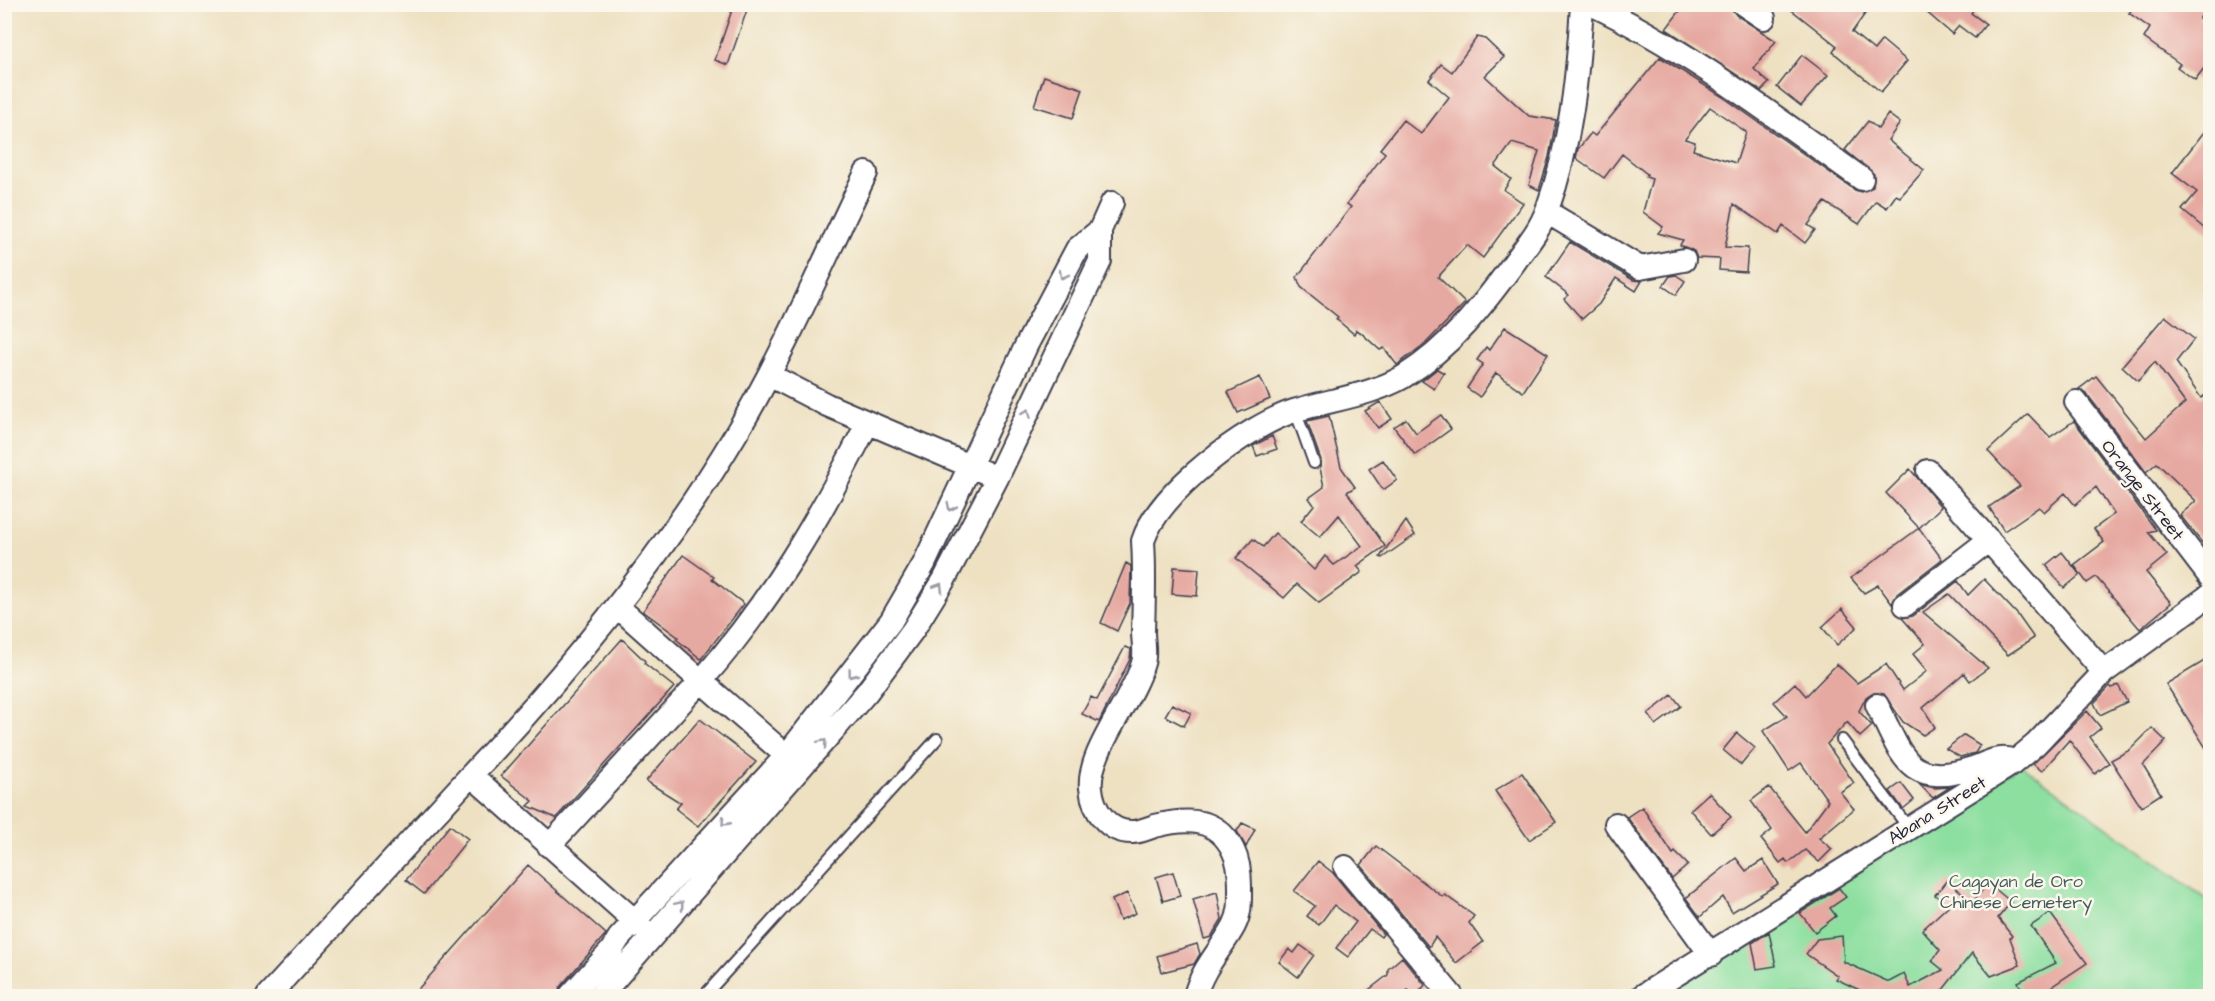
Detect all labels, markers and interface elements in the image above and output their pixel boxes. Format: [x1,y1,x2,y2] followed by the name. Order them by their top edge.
[1059,268,1071,279] one-way arrow
[1020,409,1032,420] one-way arrow
[2094,435,2190,547] street label: Orange Street
[947,500,959,511] one-way arrow
[932,583,943,593] one-way arrow
[848,667,859,678] one-way arrow
[816,739,827,750] one-way arrow
[1883,770,1992,851] street label: Abana Street
[721,815,732,826] one-way arrow
[1940,869,2092,916] park label: Cagayan de Oro Chinese Cemetery
[673,902,684,912] one-way arrow

